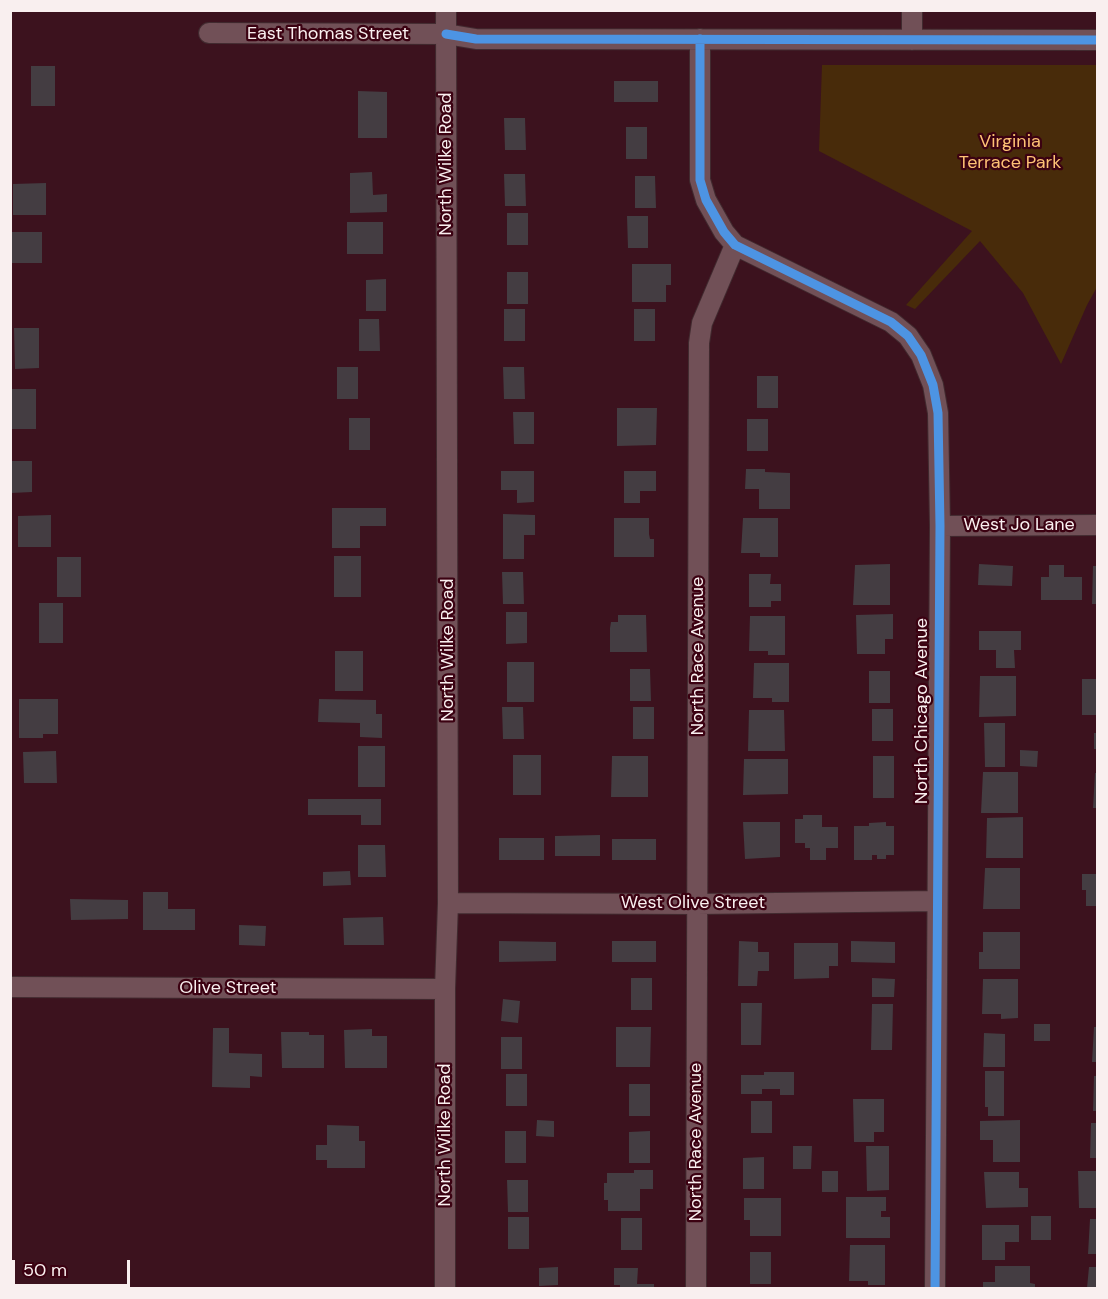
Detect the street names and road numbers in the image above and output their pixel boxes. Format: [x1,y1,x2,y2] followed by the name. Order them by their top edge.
[247,23,409,45] street label: East Thomas Street
[435,92,457,236] street label: North Wilke Road
[963,514,1075,536] street label: West Jo Lane
[687,577,709,735] street label: North Race Avenue
[437,578,459,722] street label: North Wilke Road
[911,618,933,804] street label: North Chicago Avenue
[621,892,765,914] street label: West Olive Street
[179,977,277,999] street label: Olive Street
[434,1063,456,1207] street label: North Wilke Road
[685,1063,707,1221] street label: North Race Avenue

